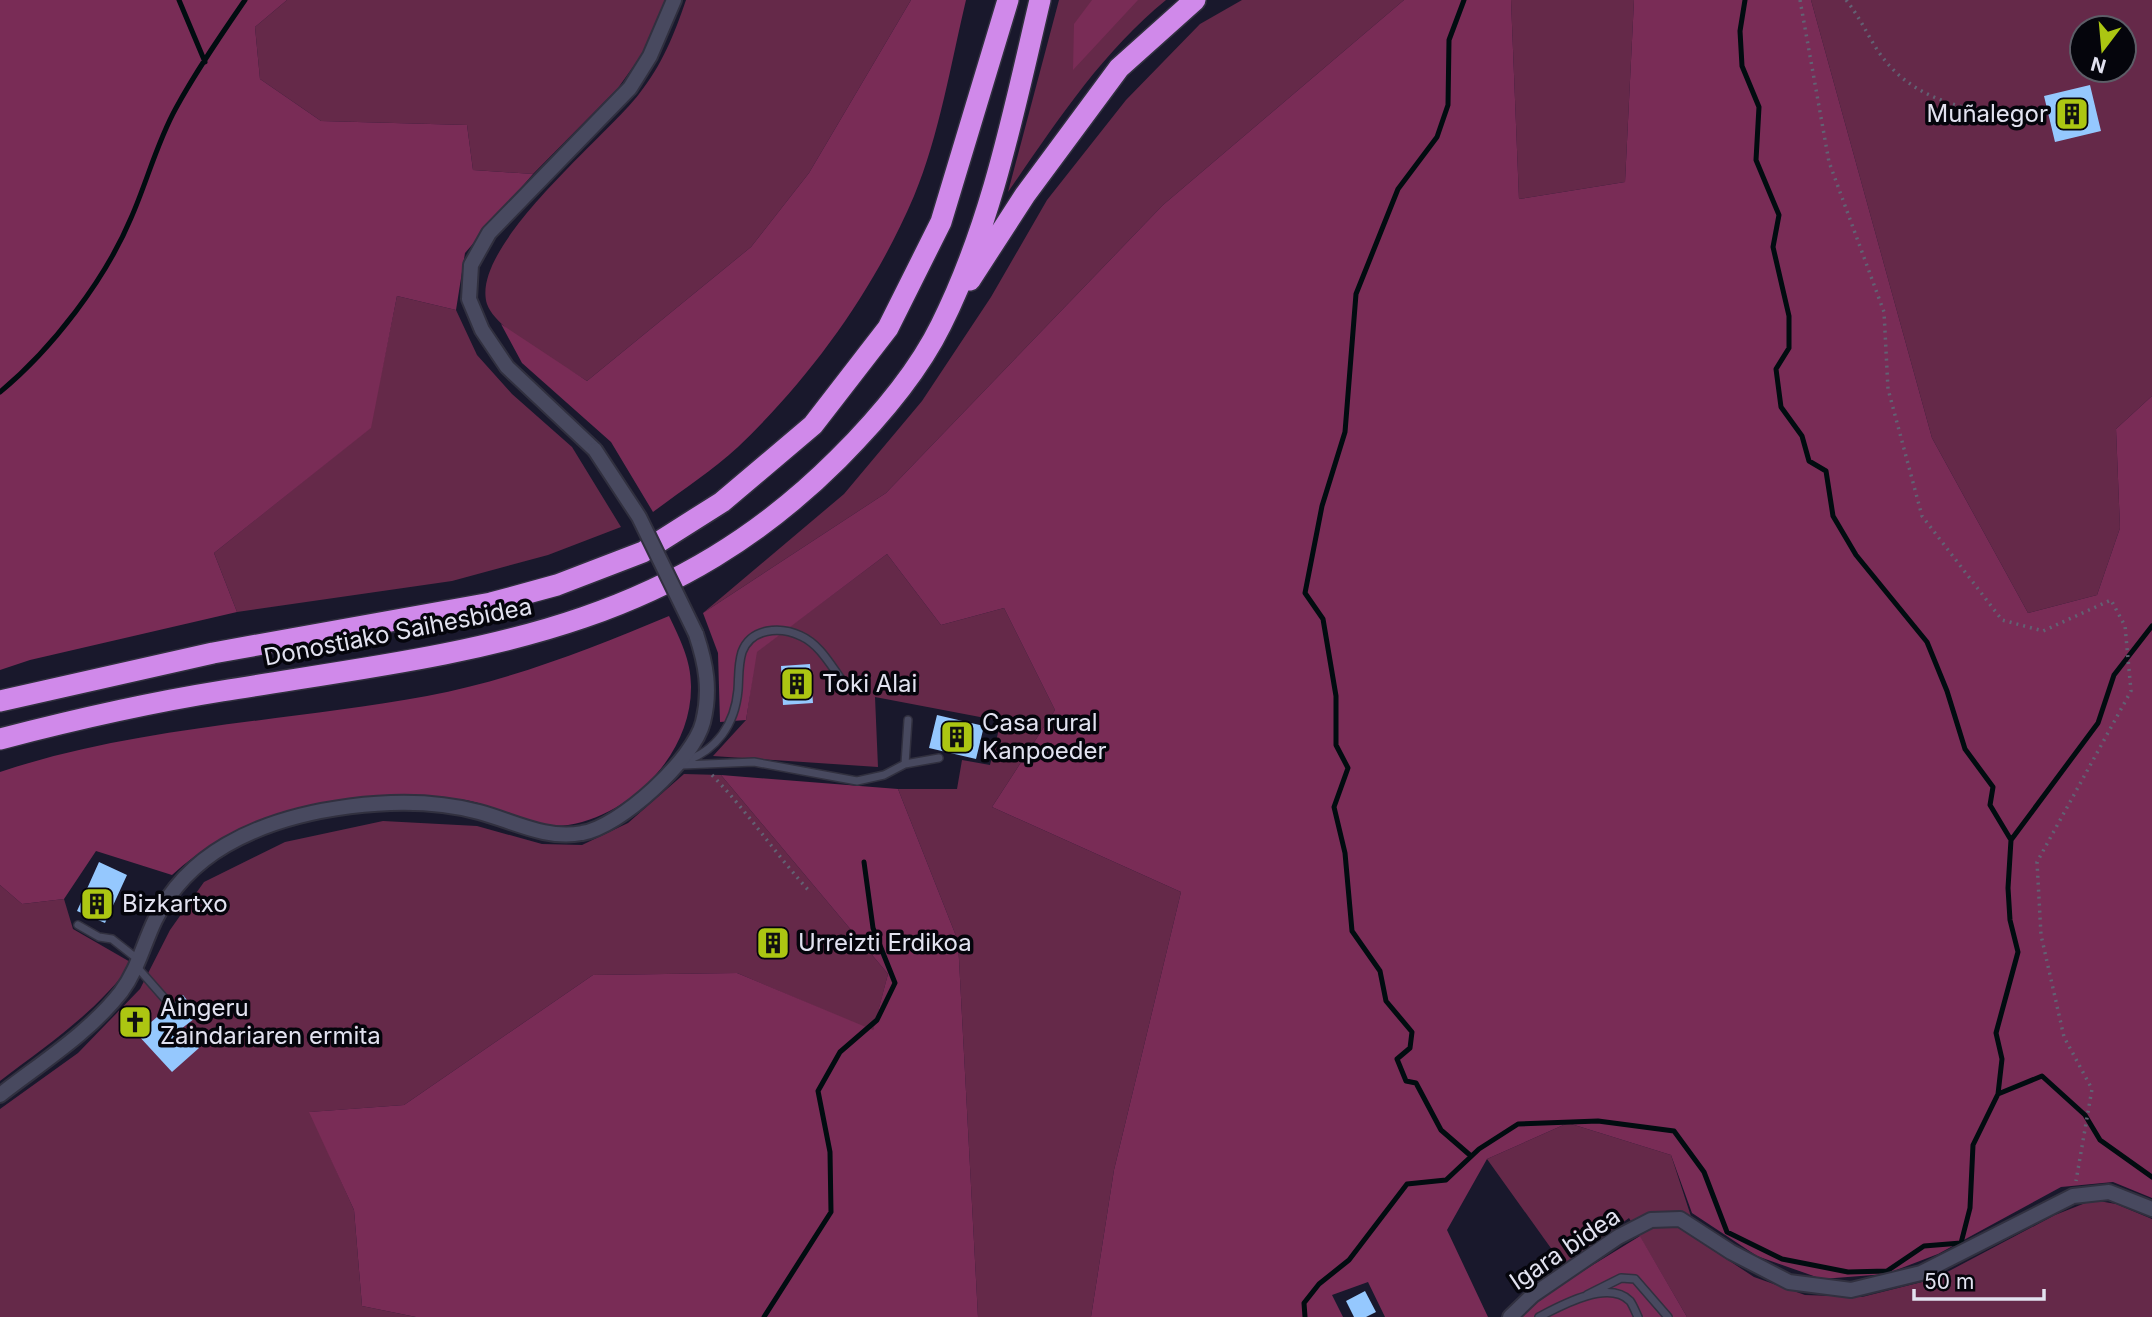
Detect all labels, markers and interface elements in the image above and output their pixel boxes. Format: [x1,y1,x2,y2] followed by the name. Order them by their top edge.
[2068,14,2138,84] north arrow
[2088,52,2109,78] text: N
[2053,95,2091,133] building icon: Muñalegor
[1927,99,2048,128] place label: Muñalegor
[261,591,534,672] street label: Donostiako Saihesbidea
[778,665,816,703] building icon: Toki Alai
[822,669,917,698] place label: Toki Alai
[982,708,1107,765] place label: Casa rural Kanpoeder
[938,718,976,756] building icon: Casa rural Kanpoeder
[78,885,116,923] building icon: Bizkartxo
[122,889,228,918] place label: Bizkartxo
[754,924,792,962] building icon: Urreizti Erdikoa
[798,928,972,957] place label: Urreizti Erdikoa
[160,993,381,1050] place label: Aingeru Zaindariaren ermita
[116,1003,154,1041] church icon: Aingeru Zaindariaren ermita
[1504,1201,1625,1296] street label: Igara bidea
[1914,1258,2044,1302] scale bar
[1924,1269,1974,1294] text: 50 m

